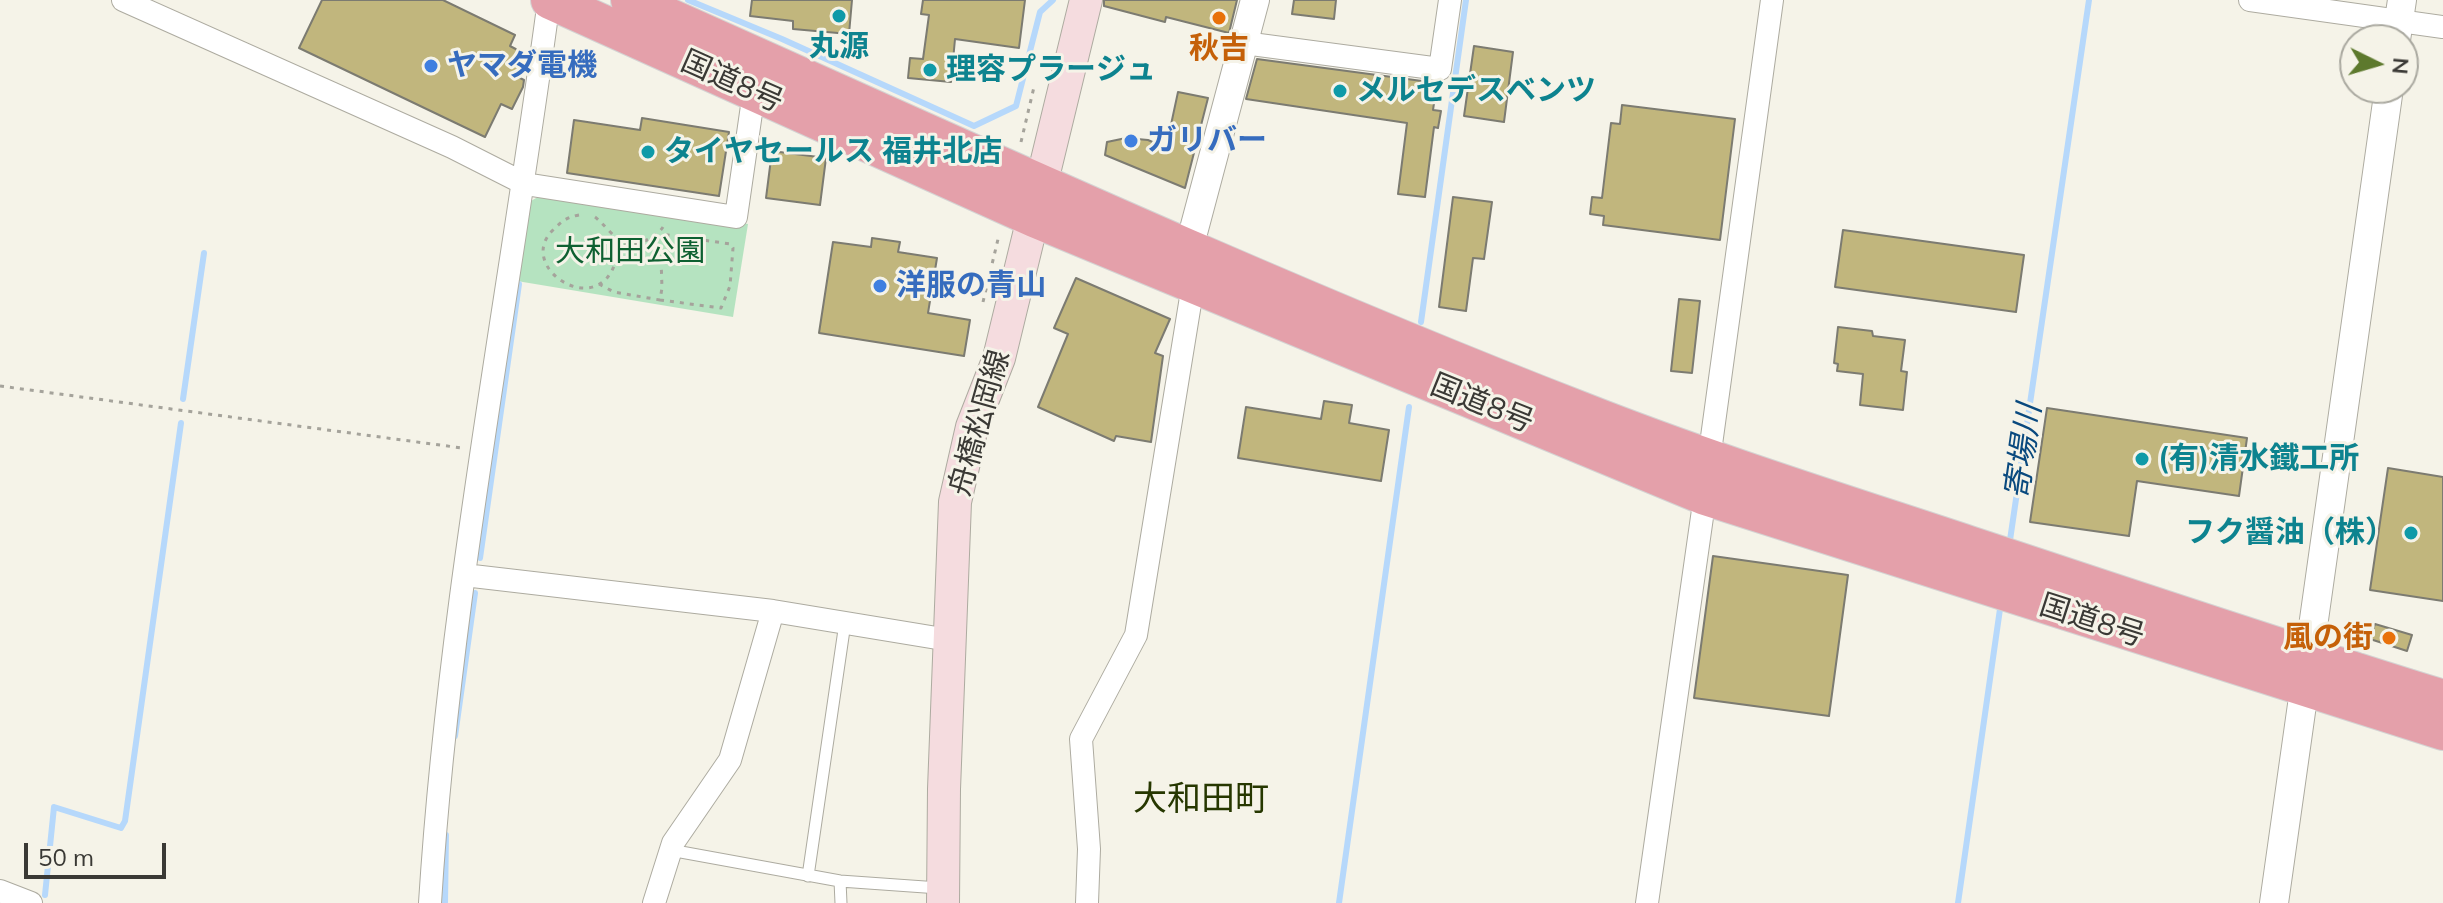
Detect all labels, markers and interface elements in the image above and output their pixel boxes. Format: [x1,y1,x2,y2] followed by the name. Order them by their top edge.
[830,7,848,25] marker: 丸源
[1210,9,1228,27] marker: 秋吉
[2339,24,2419,104] north arrow
[809,29,869,65] place label: 丸源
[1189,31,1249,67] place label: 秋吉
[675,44,789,120] street label: 国道8号
[447,48,597,84] place label: ヤマダ電機
[946,52,1156,88] place label: 理容プラージュ
[2386,56,2416,75] text: N
[422,57,440,75] marker: ヤマダ電機
[921,61,939,79] marker: 理容プラージュ
[1356,73,1596,109] place label: メルセデスベンツ
[1331,82,1349,100] marker: メルセデスベンツ
[1147,123,1267,159] place label: ガリバー
[1122,132,1140,150] marker: ガリバー
[664,134,1002,170] place label: タイヤセールス 福井北店
[639,143,657,161] marker: タイヤセールス 福井北店
[555,234,705,270] park label: 大和田公園
[896,268,1046,304] place label: 洋服の青山
[871,277,889,295] marker: 洋服の青山
[942,346,1018,500] street label: 舟橋松岡線
[1425,367,1539,441] street label: 国道8号
[1998,402,2050,502] water label: 寄場川
[2158,441,2359,477] place label: (有)清水鐵工所
[2133,450,2151,468] marker: (有)清水鐵工所
[2185,515,2395,551] place label: フク醤油（株）
[2402,524,2420,542] marker: フク醤油（株）
[2035,587,2149,655] street label: 国道8号
[2283,620,2373,656] place label: 風の街
[2380,629,2398,647] marker: 風の街
[1133,780,1269,820] district label: 大和田町
[28,827,170,877] scale bar
[38,842,94,872] text: 50 m

